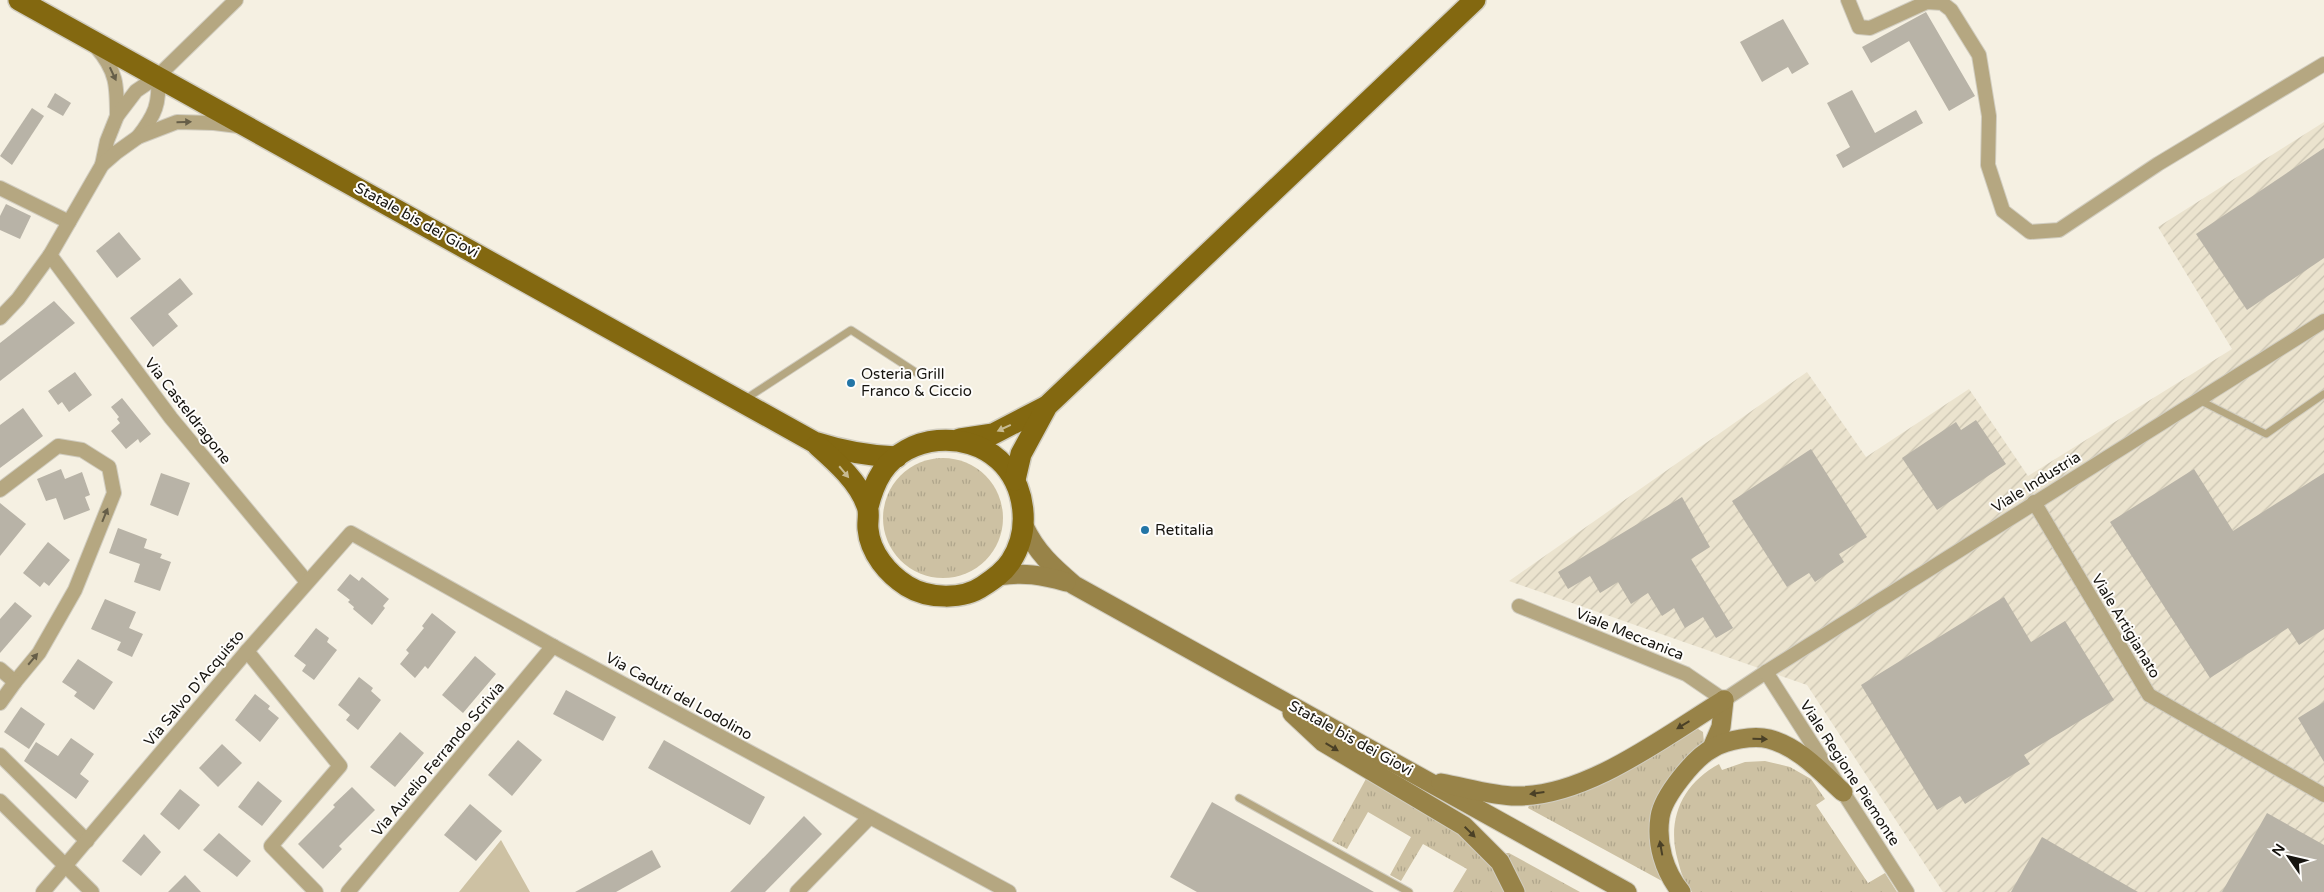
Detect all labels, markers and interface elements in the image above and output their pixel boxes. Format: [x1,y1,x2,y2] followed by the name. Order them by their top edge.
[109,67,117,81] one-way arrow
[176,118,192,126] one-way arrow
[352,178,482,262] street label: Statale bis dei Giovi
[141,354,235,468] street label: Via Casteldragone
[861,365,972,400] place label: Osteria Grill Franco & Ciccio
[845,377,857,389] marker: Osteria Grill Franco & Ciccio
[997,425,1011,433] one-way arrow
[1988,448,2084,516] street label: Viale Industria
[838,465,850,477] one-way arrow
[102,507,110,522] one-way arrow
[1155,521,1214,539] place label: Retitalia
[1139,524,1151,536] marker: Retitalia
[2088,571,2164,681] street label: Viale Artigianato
[1573,604,1687,664] street label: Viale Meccanica
[140,626,248,750] street label: Via Salvo D'Acquisto
[603,648,755,744] street label: Via Caduti del Lodolino
[28,653,39,666] one-way arrow
[368,678,508,840] street label: Via Aurelio Ferrando Scrivia
[1286,696,1416,780] street label: Statale bis dei Giovi
[1796,697,1904,849] street label: Viale Regione Piemonte
[1676,721,1689,730] one-way arrow
[1752,735,1768,743] one-way arrow
[1325,743,1338,752] one-way arrow
[1529,789,1545,797] one-way arrow
[1464,826,1476,838] one-way arrow
[2264,832,2314,882] north arrow
[1656,840,1664,856] one-way arrow
[2268,841,2289,859] text: N

